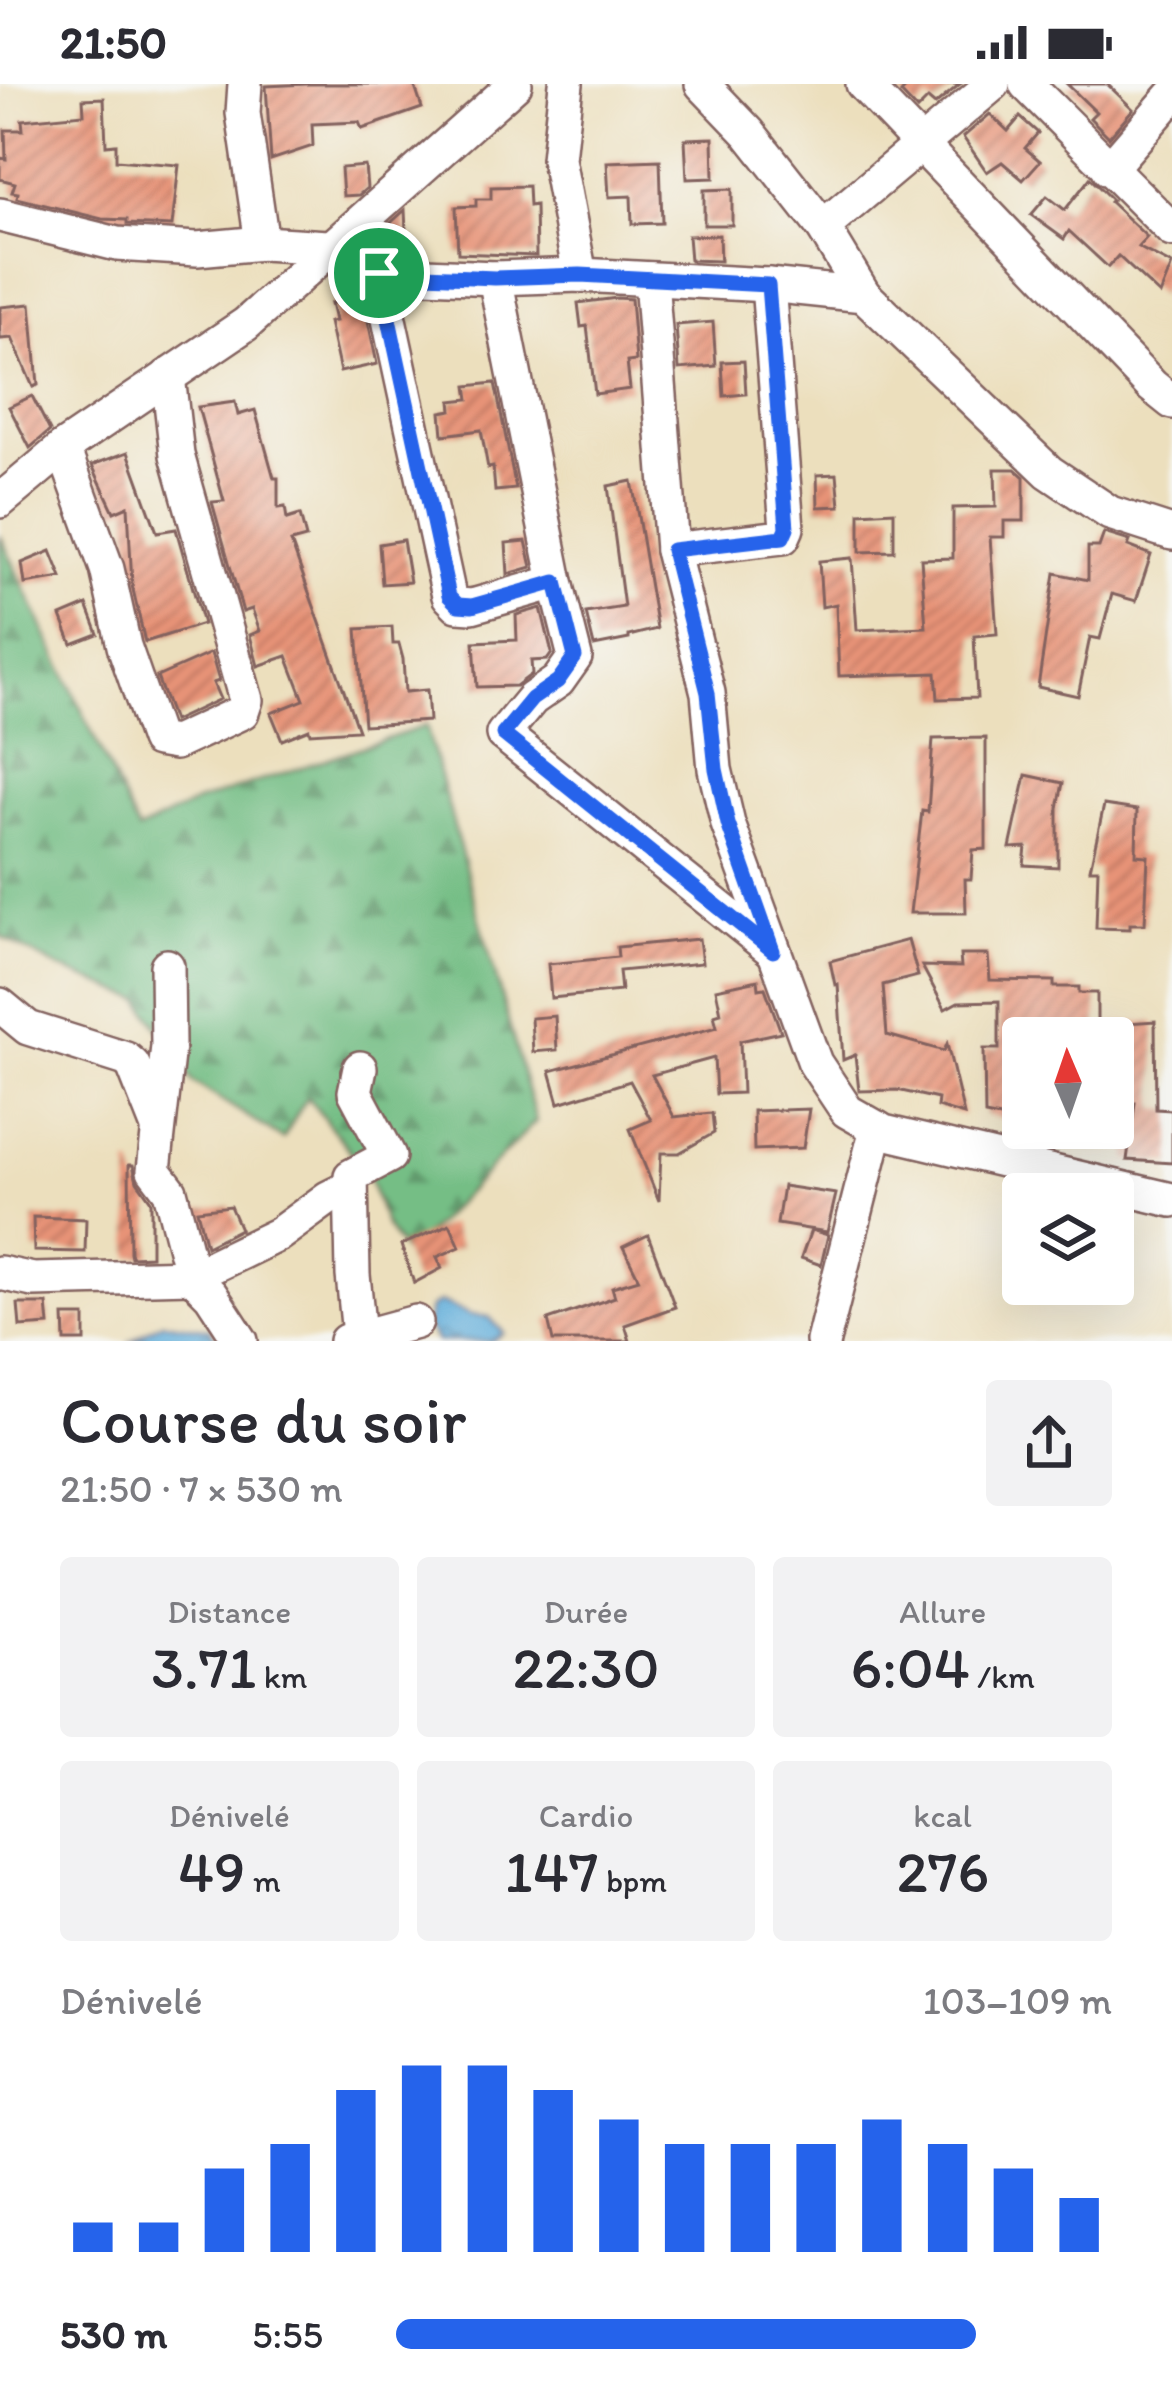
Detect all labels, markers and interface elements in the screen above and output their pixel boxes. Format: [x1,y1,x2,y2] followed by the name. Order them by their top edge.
[60,15,167,69] text: 21:50
[328,222,430,324] pin
[346,240,412,306] icon: arrive
[1002,1017,1134,1149] north arrow
[1002,1017,1134,1305] map controls
[1002,1173,1134,1305] button: layers
[60,1380,466,1460] text: Course du soir
[986,1380,1112,1506] button: share
[60,1465,343,1512] text: 21:50 · 7 × 530 m
[168,1592,291,1631] text: Distance
[544,1592,628,1631] text: Durée
[899,1592,986,1631] text: Allure
[151,1631,256,1703] text: 3.71
[512,1631,660,1703] text: 22:30
[850,1631,970,1703] text: 6:04
[256,1657,307,1696] text: km
[970,1657,1035,1696] text: /km
[169,1796,290,1835] text: Dénivelé
[539,1796,633,1835] text: Cardio
[913,1796,972,1835] text: kcal
[178,1835,245,1907] text: 49
[505,1835,599,1907] text: 147
[896,1835,989,1907] text: 276
[245,1861,281,1900] text: m
[599,1861,667,1900] text: bpm
[60,1977,203,2024] text: Dénivelé
[923,1977,1112,2024] text: 103–109 m
[60,2311,167,2358] text: 530 m
[252,2311,323,2358] text: 5:55

